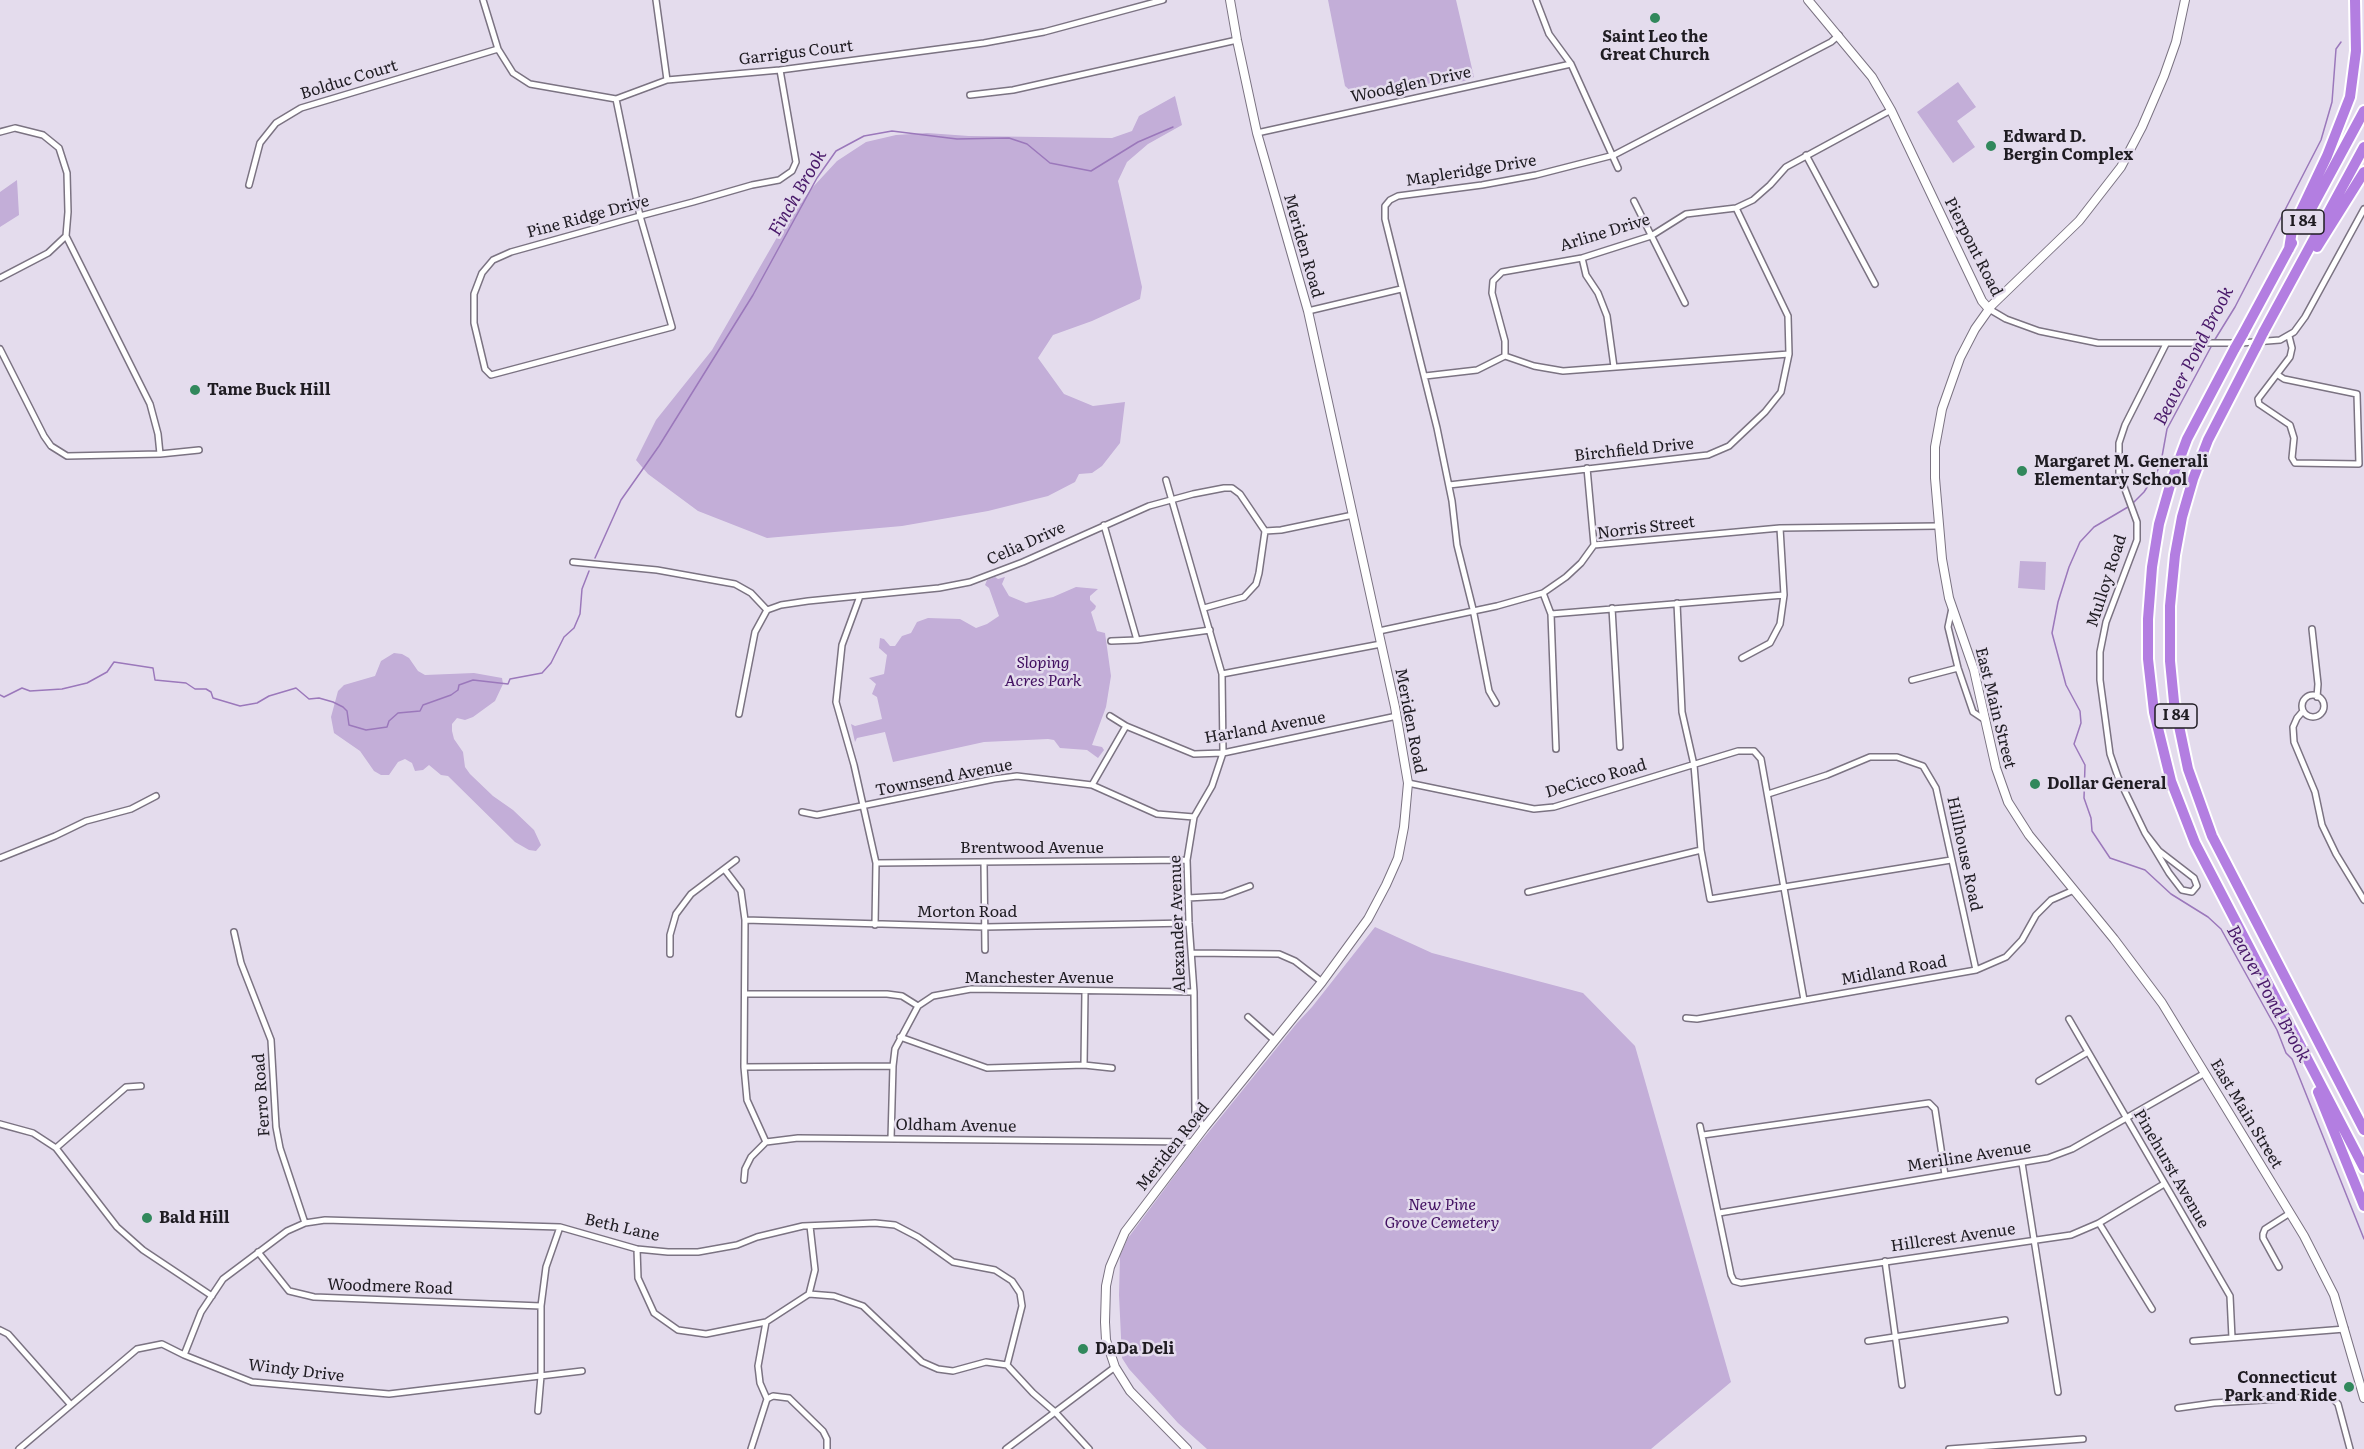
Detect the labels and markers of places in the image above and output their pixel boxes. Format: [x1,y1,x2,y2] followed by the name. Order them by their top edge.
[1648,11,1662,25] marker: Saint Leo the Great Church
[1600,27,1710,65] place label: Saint Leo the Great Church
[2003,127,2133,165] place label: Edward D. Bergin Complex
[1984,139,1998,153] marker: Edward D. Bergin Complex
[207,380,330,400] place label: Tame Buck Hill
[188,383,202,397] marker: Tame Buck Hill
[2034,452,2208,490] place label: Margaret M. Generali Elementary School
[2015,464,2029,478] marker: Margaret M. Generali Elementary School
[2047,774,2167,794] place label: Dollar General
[2028,777,2042,791] marker: Dollar General
[159,1208,230,1228] place label: Bald Hill
[140,1211,154,1225] marker: Bald Hill
[1095,1339,1174,1359] place label: DaDa Deli
[1076,1342,1090,1356] marker: DaDa Deli
[2224,1368,2337,1406] place label: Connecticut Park and Ride
[2342,1380,2356,1394] marker: Connecticut Park and Ride

